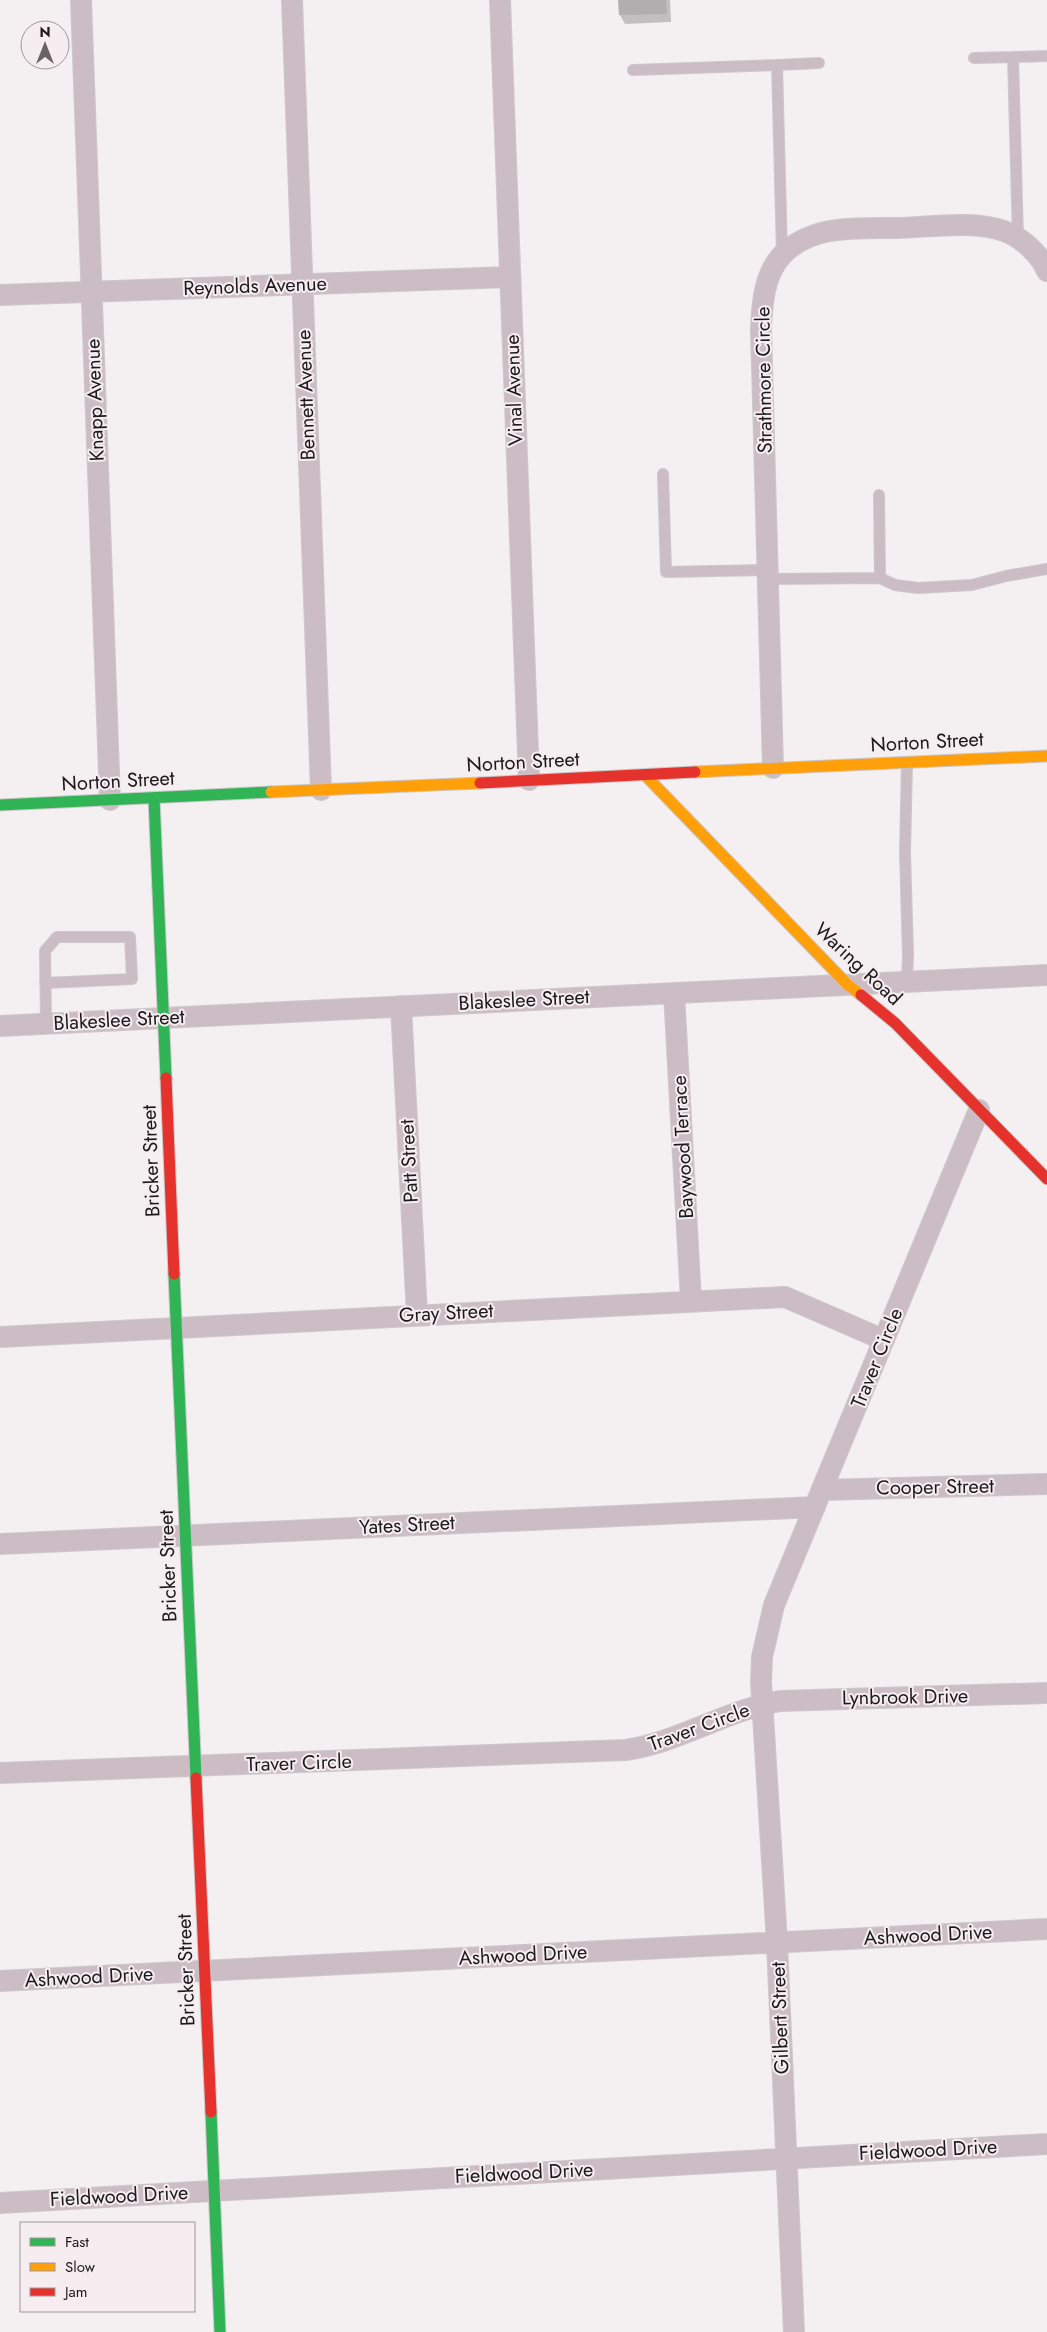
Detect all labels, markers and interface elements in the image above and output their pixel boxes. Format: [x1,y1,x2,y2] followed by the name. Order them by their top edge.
[20,20,70,70] north arrow
[39,22,51,42] text: N
[183,269,327,303] street label: Reynolds Avenue
[748,306,780,454] street label: Strathmore Circle
[289,329,323,461] street label: Bennett Avenue
[498,334,530,446] street label: Vinal Avenue
[78,338,112,462] street label: Knapp Avenue
[870,725,984,759] street label: Norton Street
[466,745,580,779] street label: Norton Street
[61,764,175,798] street label: Norton Street
[808,916,908,1012] street label: Waring Road
[458,982,590,1018] street label: Blakeslee Street
[53,1002,185,1038] street label: Blakeslee Street
[665,1075,701,1219] street label: Baywood Terrace
[135,1104,167,1218] street label: Bricker Street
[392,1118,426,1203] street label: Patt Street
[398,1296,494,1330] street label: Gray Street
[844,1304,910,1412] street label: Traver Circle
[876,1471,994,1503] street label: Cooper Street
[358,1508,456,1542] street label: Yates Street
[152,1509,184,1623] street label: Bricker Street
[842,1681,968,1713] street label: Lynbrook Drive
[644,1695,754,1759] street label: Traver Circle
[246,1747,352,1779] street label: Traver Circle
[170,1913,202,2027] street label: Bricker Street
[863,1917,993,1953] street label: Ashwood Drive
[458,1937,588,1973] street label: Ashwood Drive
[24,1959,154,1995] street label: Ashwood Drive
[764,1961,796,2075] street label: Gilbert Street
[858,2132,998,2168] street label: Fieldwood Drive
[454,2155,594,2191] street label: Fieldwood Drive
[49,2178,189,2214] street label: Fieldwood Drive
[20,2222,195,2312] legend
[65,2231,89,2253] text: Fast
[65,2256,96,2278] text: Slow
[63,2281,88,2303] text: Jam

